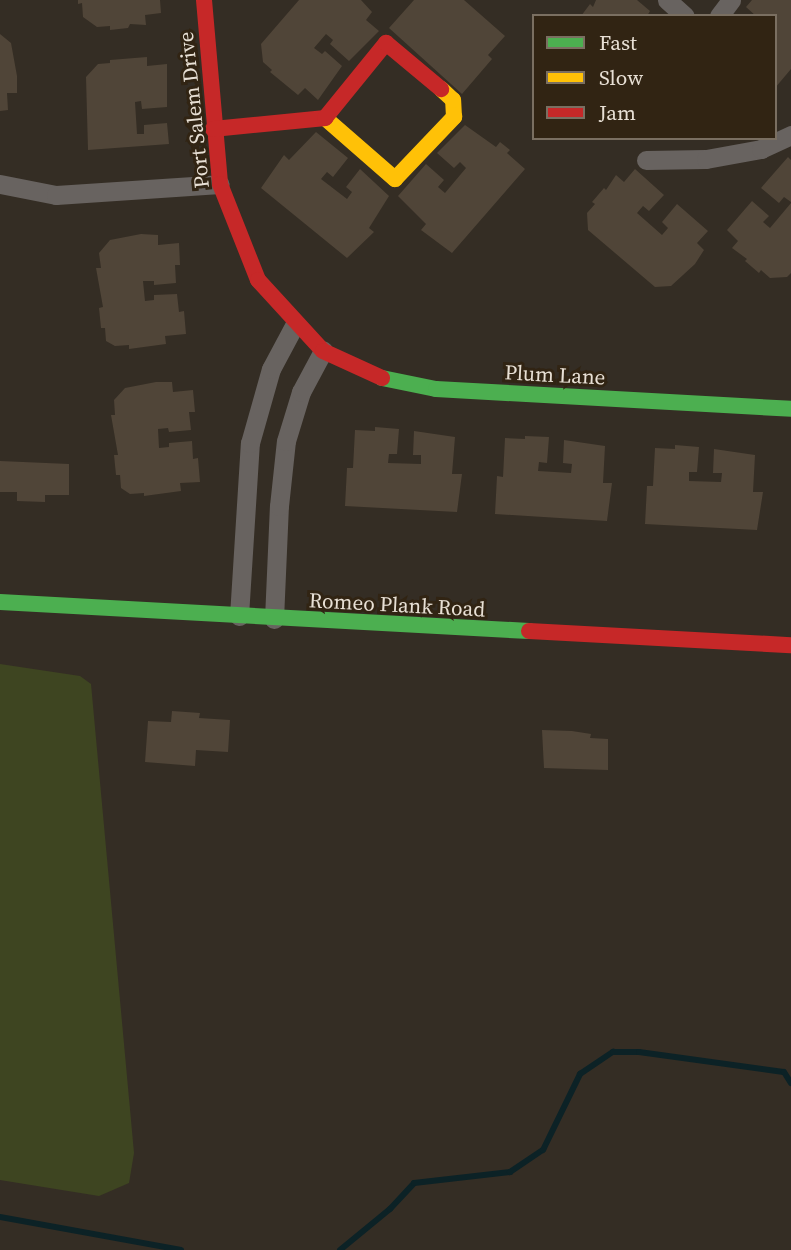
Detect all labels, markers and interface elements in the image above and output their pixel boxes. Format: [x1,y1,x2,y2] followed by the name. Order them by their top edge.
[532,14,777,140] legend
[599,28,637,57] text: Fast
[173,30,215,190] street label: Port Salem Drive
[599,63,643,92] text: Slow
[599,98,636,127] text: Jam
[504,360,606,390] street label: Plum Lane
[308,588,486,622] street label: Romeo Plank Road

